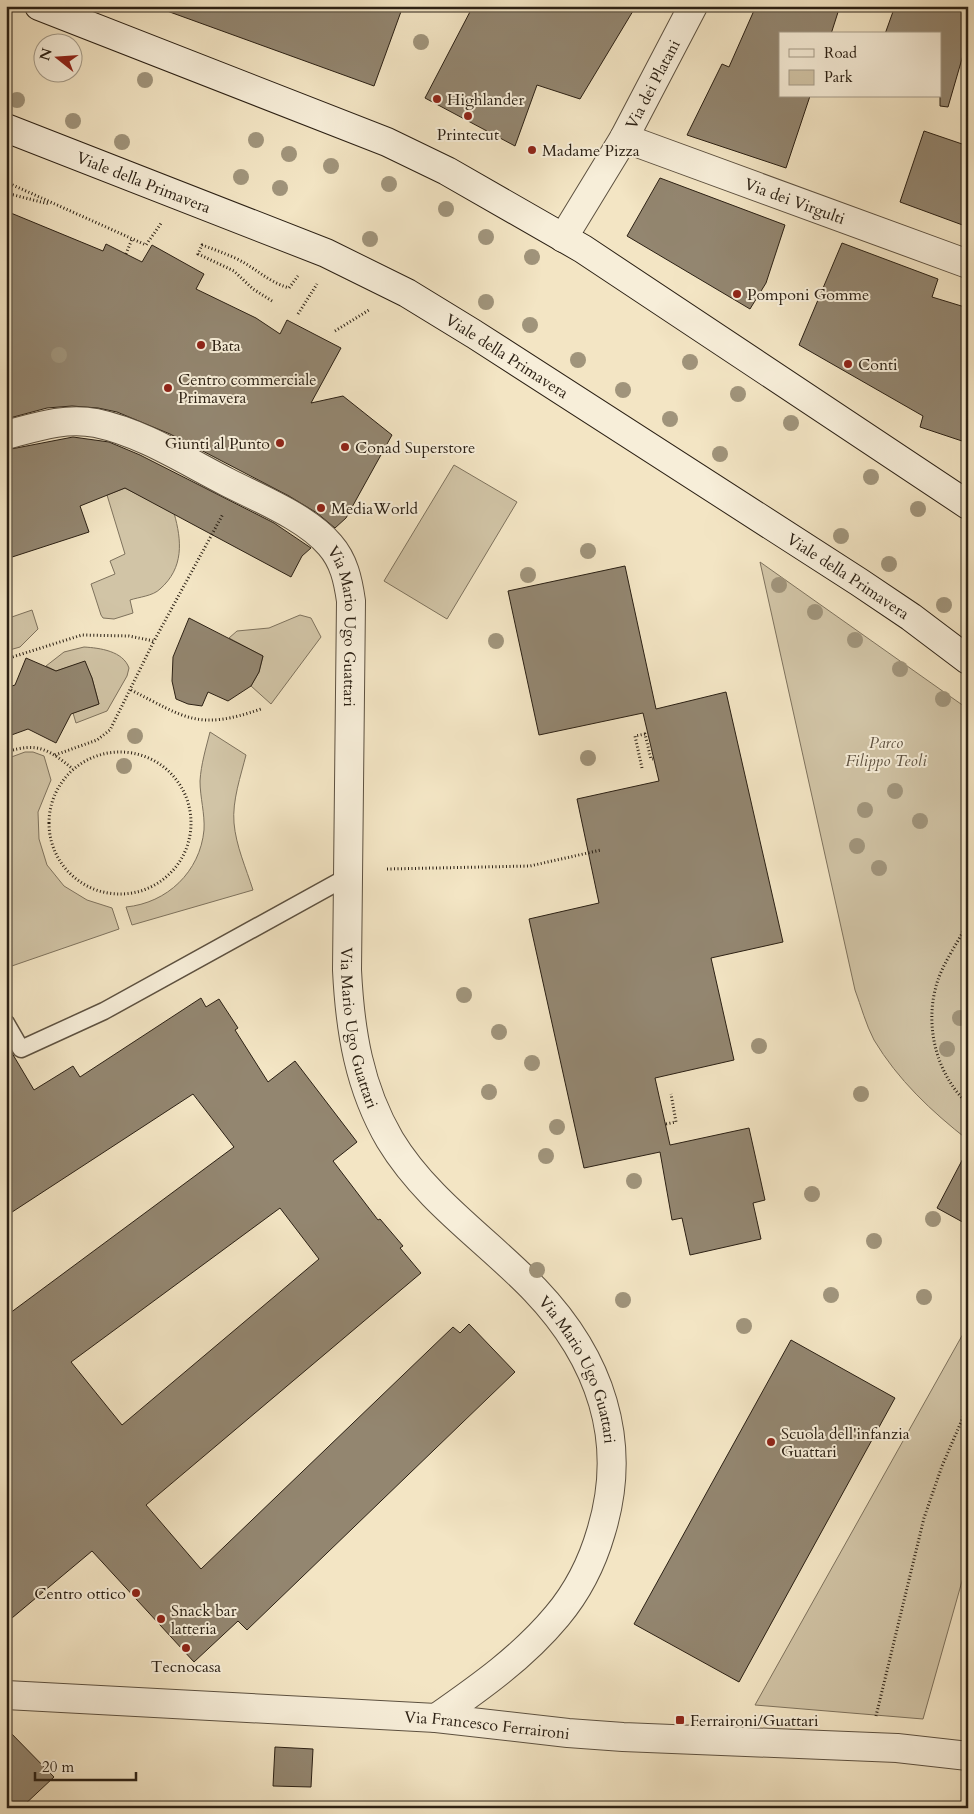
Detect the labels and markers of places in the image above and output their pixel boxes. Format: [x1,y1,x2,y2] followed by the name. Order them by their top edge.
[447,89,524,111] place label: Highlander
[431,93,443,105] marker: Highlander
[462,110,474,122] marker: Printecut
[437,124,499,146] place label: Printecut
[542,140,640,162] place label: Madame Pizza
[526,144,538,156] marker: Madame Pizza
[747,284,869,306] place label: Pomponi Gomme
[731,288,743,300] marker: Pomponi Gomme
[211,335,241,357] place label: Bata
[195,339,207,351] marker: Bata
[858,354,898,376] place label: Conti
[842,358,854,370] marker: Conti
[178,369,317,409] place label: Centro commerciale Primavera
[162,382,174,394] marker: Centro commerciale Primavera
[165,433,270,455] place label: Giunti al Punto
[274,437,286,449] marker: Giunti al Punto
[355,437,475,459] place label: Conad Superstore
[339,441,351,453] marker: Conad Superstore
[331,498,418,520] place label: MediaWorld
[315,502,327,514] marker: MediaWorld
[781,1423,910,1463] place label: Scuola dell'infanzia Guattari
[765,1436,777,1448] marker: Scuola dell'infanzia Guattari
[34,1583,126,1605] place label: Centro ottico
[130,1587,142,1599] marker: Centro ottico
[171,1600,237,1640] place label: Snack bar latteria
[155,1613,167,1625] marker: Snack bar latteria
[180,1642,192,1654] marker: Tecnocasa
[151,1656,221,1678] place label: Tecnocasa
[690,1710,819,1732] place label: Ferraironi/Guattari
[674,1714,686,1726] marker: Ferraironi/Guattari

